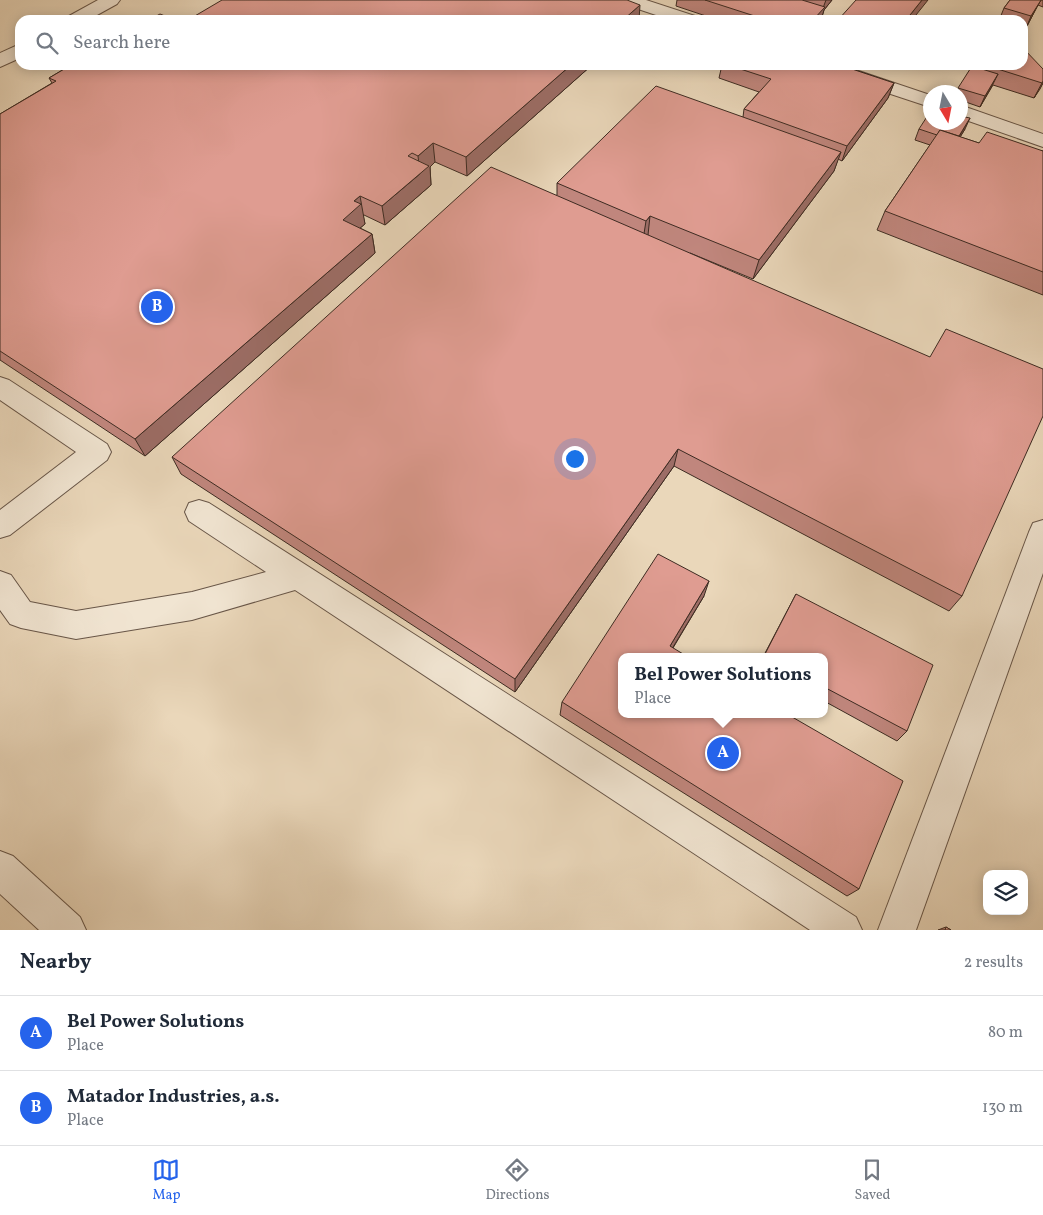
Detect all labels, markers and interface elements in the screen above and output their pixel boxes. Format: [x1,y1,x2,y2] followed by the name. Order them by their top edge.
[15,15,1028,70] search box
[33,29,61,57] icon: search
[73,30,170,56] text: Search here
[923,85,968,130] north arrow
[141,288,173,326] pin: B
[562,446,588,472] your location
[618,653,828,718] popup
[634,662,812,688] text: Bel Power Solutions
[634,688,671,710] text: Place
[707,734,739,772] pin: A
[983,870,1028,915] map controls
[983,870,1028,915] button: layers
[20,948,91,977] text: Nearby
[964,952,1023,974] text: 2 results
[67,1009,244,1035] text: Bel Power Solutions
[30,1022,42,1044] text: A
[988,1022,1023,1044] text: 80 m
[67,1035,104,1057] text: Place
[67,1084,280,1110] text: Matador Industries, a.s.
[31,1097,41,1119] text: B
[982,1097,1023,1119] text: 130 m
[67,1110,104,1132] text: Place
[152,1156,180,1205] tab: Map
[485,1156,550,1205] tab: Directions
[854,1156,891,1205] tab: Saved

